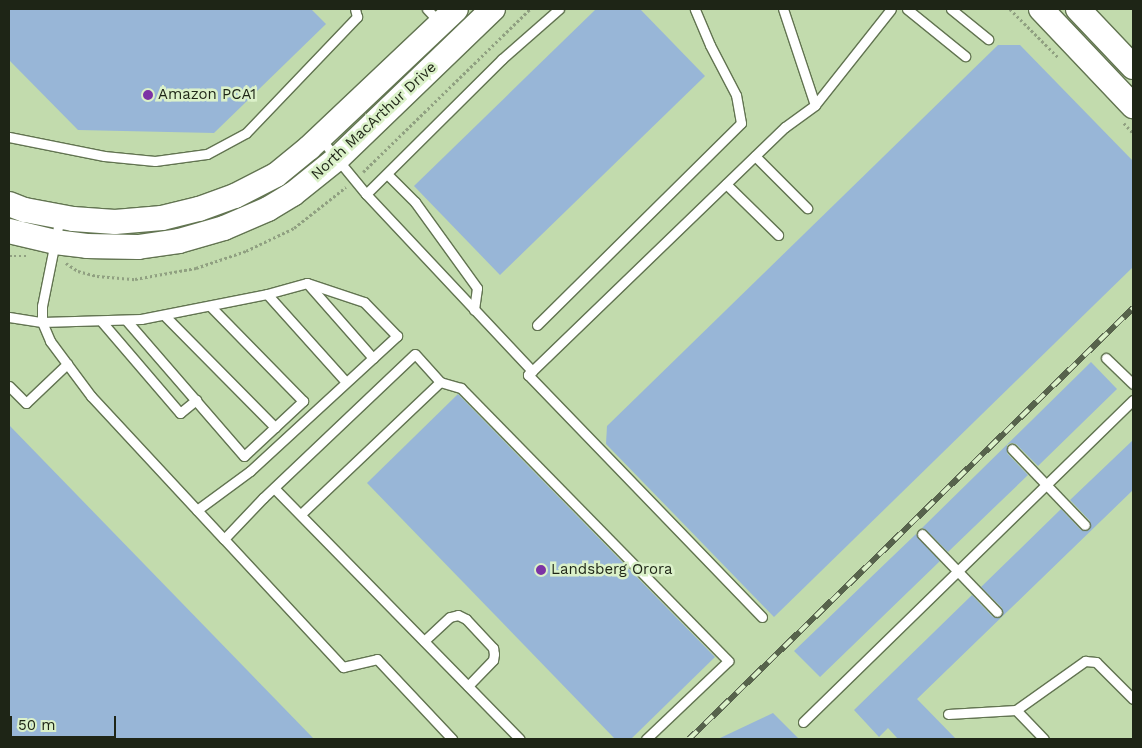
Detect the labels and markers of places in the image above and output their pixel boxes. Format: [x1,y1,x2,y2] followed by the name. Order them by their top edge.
[158,86,256,104] place label: Amazon PCA1
[142,89,154,101] marker: Amazon PCA1
[551,561,672,579] place label: Landsberg Orora
[535,564,547,576] marker: Landsberg Orora

